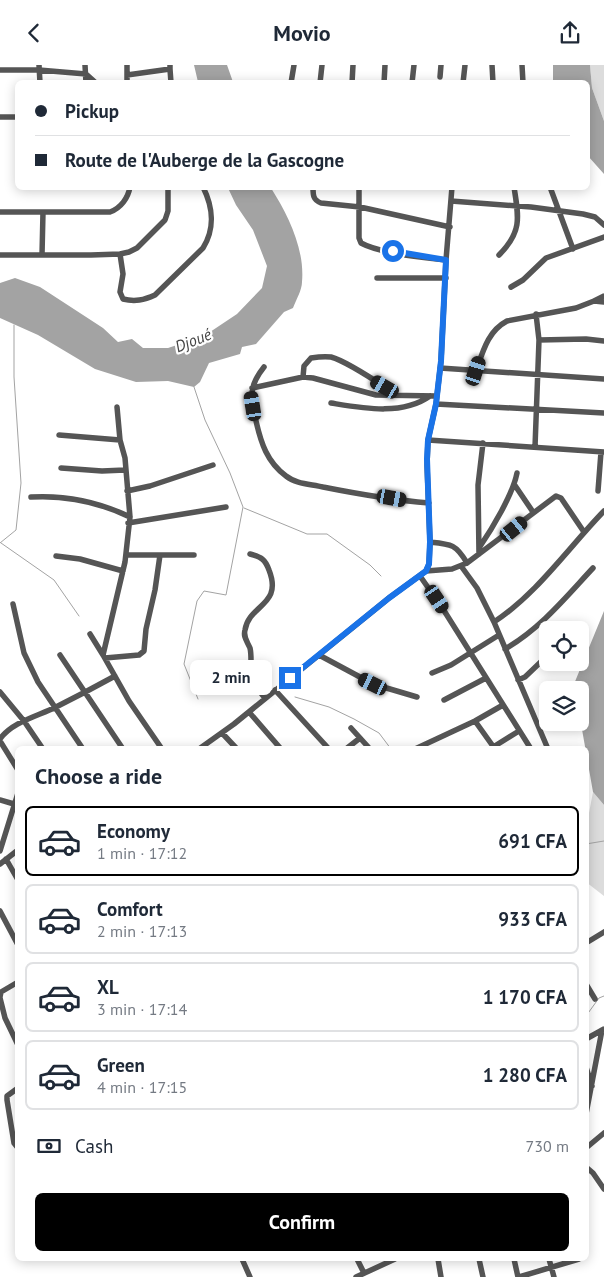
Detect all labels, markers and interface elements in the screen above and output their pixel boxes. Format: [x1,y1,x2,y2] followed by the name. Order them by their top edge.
[20,19,48,47] icon: back
[273,19,331,47] text: Movio
[556,19,584,47] icon: share
[65,99,119,123] text: Pickup
[65,148,344,172] text: Route de l'Auberge de la Gascogne
[382,240,404,262] route start
[172,323,215,356] water label: Djoué
[464,354,487,388] car
[368,373,401,401] car
[243,390,262,422] car
[375,488,408,508] car
[497,514,530,544] car
[422,582,451,616] car
[539,621,589,731] map controls
[539,621,589,671] button: locate
[190,661,272,695] callout: 2 min
[211,667,251,687] text: 2 min
[279,667,301,689] route end
[356,671,389,697] car
[539,681,589,731] button: layers
[35,762,162,790] text: Choose a ride
[37,819,82,864] icon: car
[97,819,170,843] text: Economy
[498,829,567,853] text: 691 CFA
[97,843,187,863] text: 1 min · 17:12
[37,897,82,942] icon: car
[97,897,163,921] text: Comfort
[498,907,567,931] text: 933 CFA
[97,921,187,941] text: 2 min · 17:13
[37,975,82,1020] icon: car
[97,975,119,999] text: XL
[483,985,567,1009] text: 1 170 CFA
[97,999,187,1019] text: 3 min · 17:14
[37,1053,82,1098] icon: car
[97,1053,145,1077] text: Green
[483,1063,567,1087] text: 1 280 CFA
[97,1077,187,1097] text: 4 min · 17:15
[35,1132,63,1160] icon: cash
[75,1134,113,1158] text: Cash
[526,1136,569,1156] text: 730 m
[35,1193,569,1251] button: Confirm

